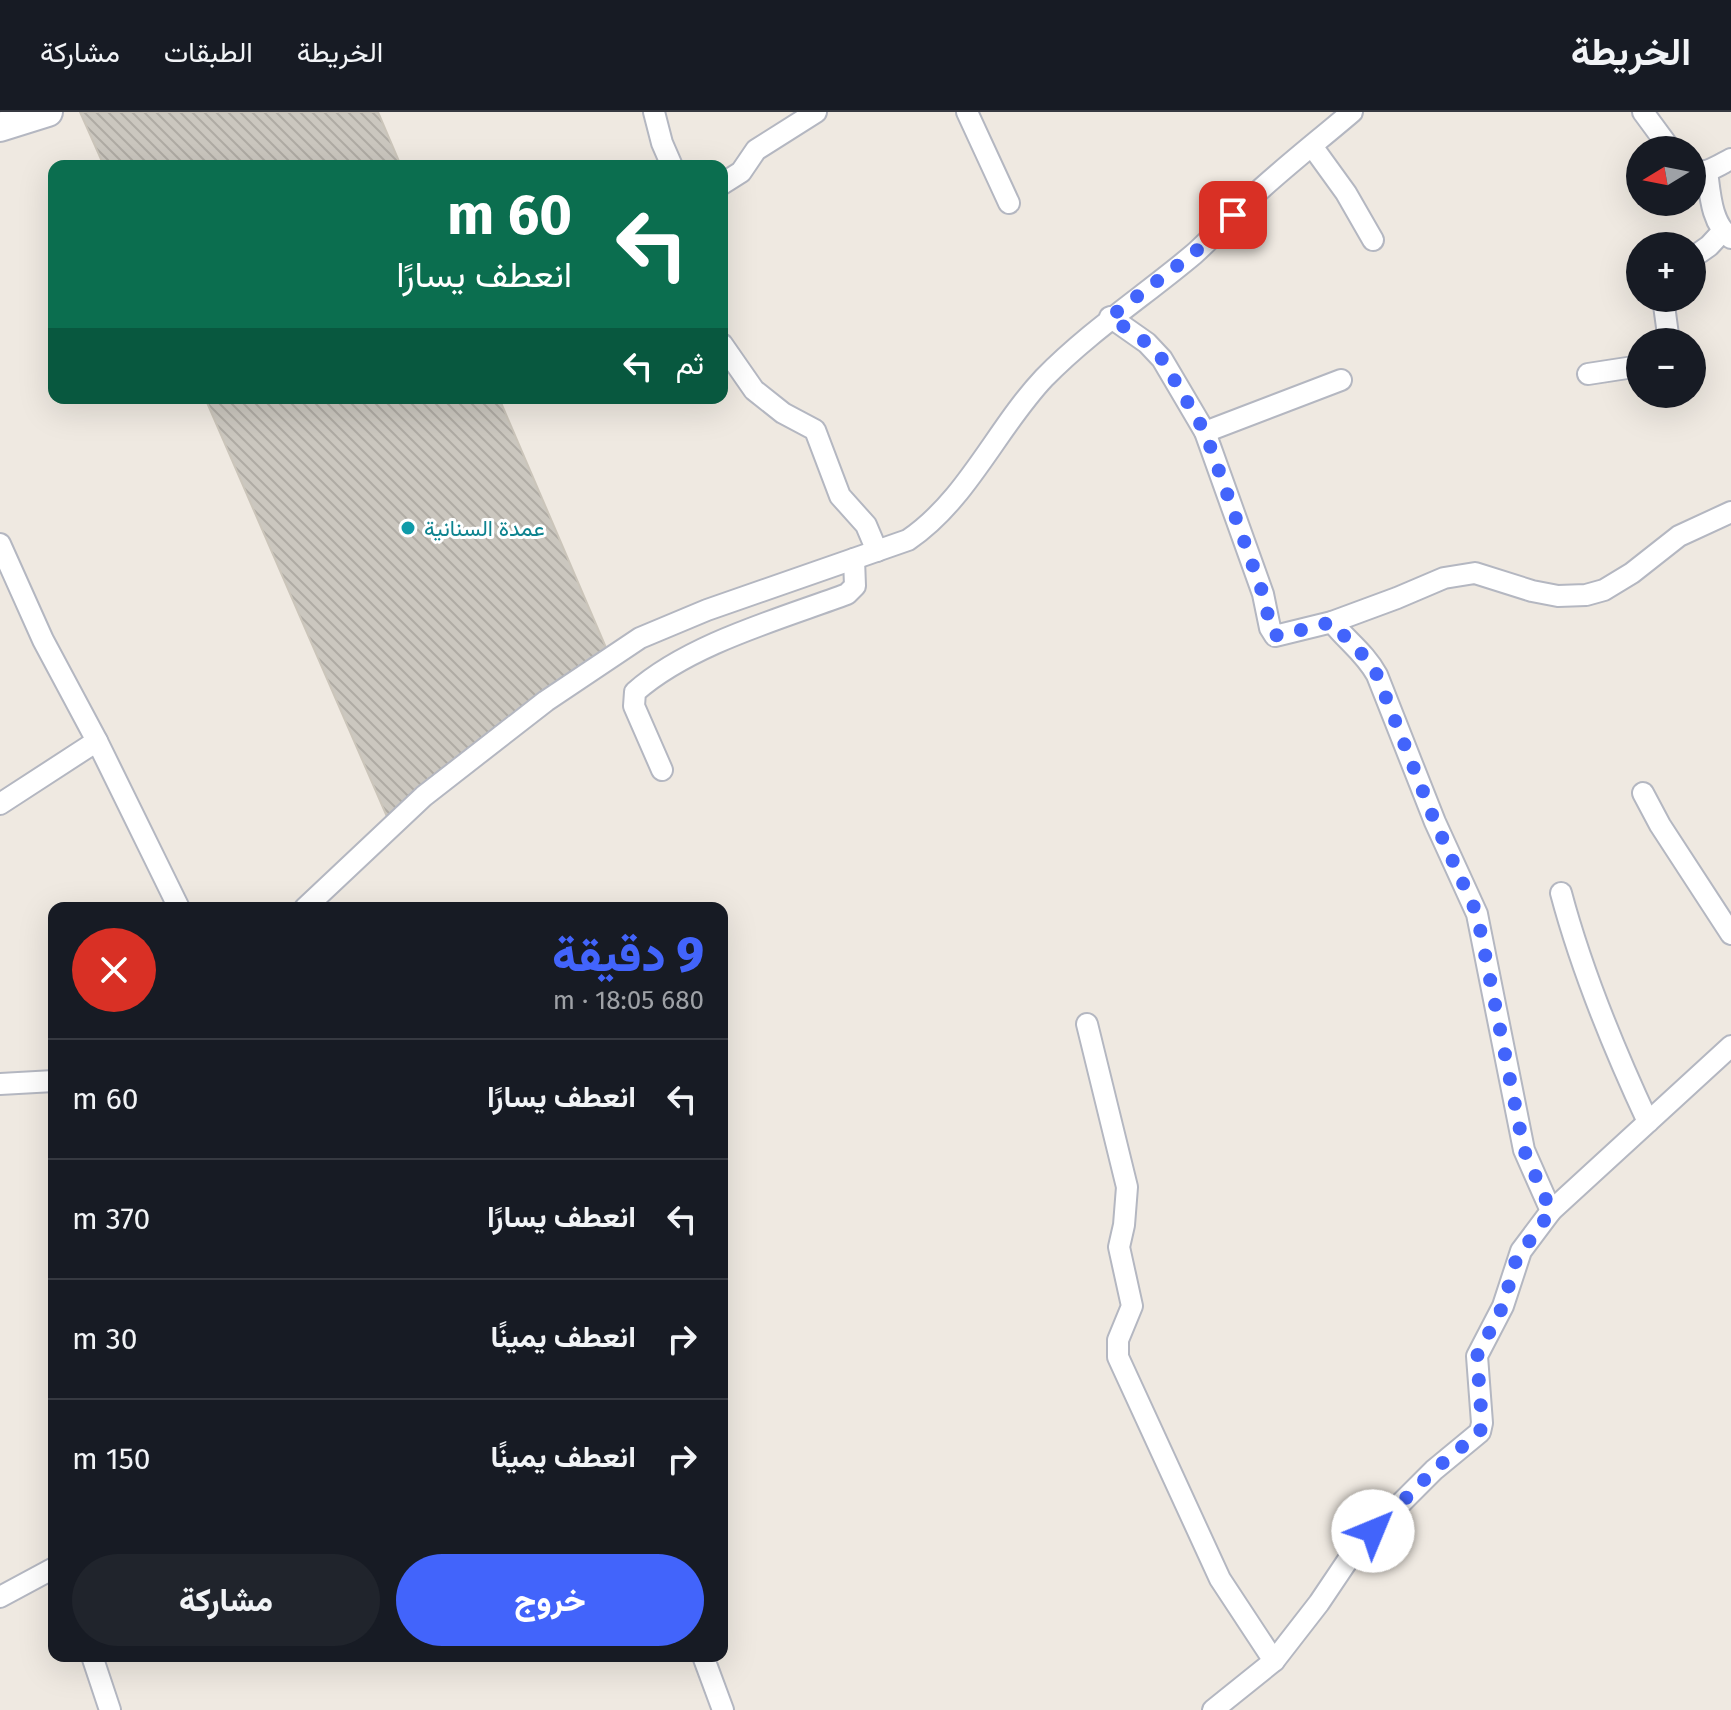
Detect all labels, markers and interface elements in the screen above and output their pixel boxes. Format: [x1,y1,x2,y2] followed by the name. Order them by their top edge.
[1571,29,1691,75] text: الخريطة
[40,36,120,69] text: مشاركة
[164,36,253,69] text: الطبقات
[297,36,383,69] text: الخريطة
[1626,136,1706,216] north arrow
[1626,136,1706,408] map controls
[1199,181,1267,249] pin
[447,182,572,249] text: 60 m
[600,192,704,296] icon: left
[1211,193,1255,237] icon: arrive
[1626,232,1706,312] button: +
[396,253,572,297] text: انعطف يسارًا
[1626,328,1706,408] button: −
[616,344,660,388] icon: left
[676,346,704,382] text: ثم
[424,515,545,542] place label: عمدة السنانية
[399,519,417,537] marker: عمدة السنانية
[552,926,704,984] text: 9 دقيقة
[72,928,156,1012] button: close
[553,985,704,1016] text: 680 m · 18:05
[660,1077,704,1121] icon: left
[487,1079,636,1115] text: انعطف يسارًا
[72,1081,138,1117] text: 60 m
[660,1197,704,1241] icon: left
[487,1199,636,1235] text: انعطف يسارًا
[72,1201,150,1237] text: 370 m
[660,1317,704,1361] icon: right
[491,1319,636,1355] text: انعطف يمينًا
[72,1321,137,1357] text: 30 m
[660,1437,704,1481] icon: right
[491,1439,636,1475] text: انعطف يمينًا
[72,1441,150,1477] text: 150 m
[1331,1489,1415,1573] position arrow
[72,1554,380,1646] button: مشاركة
[396,1554,704,1646] button: خروج

